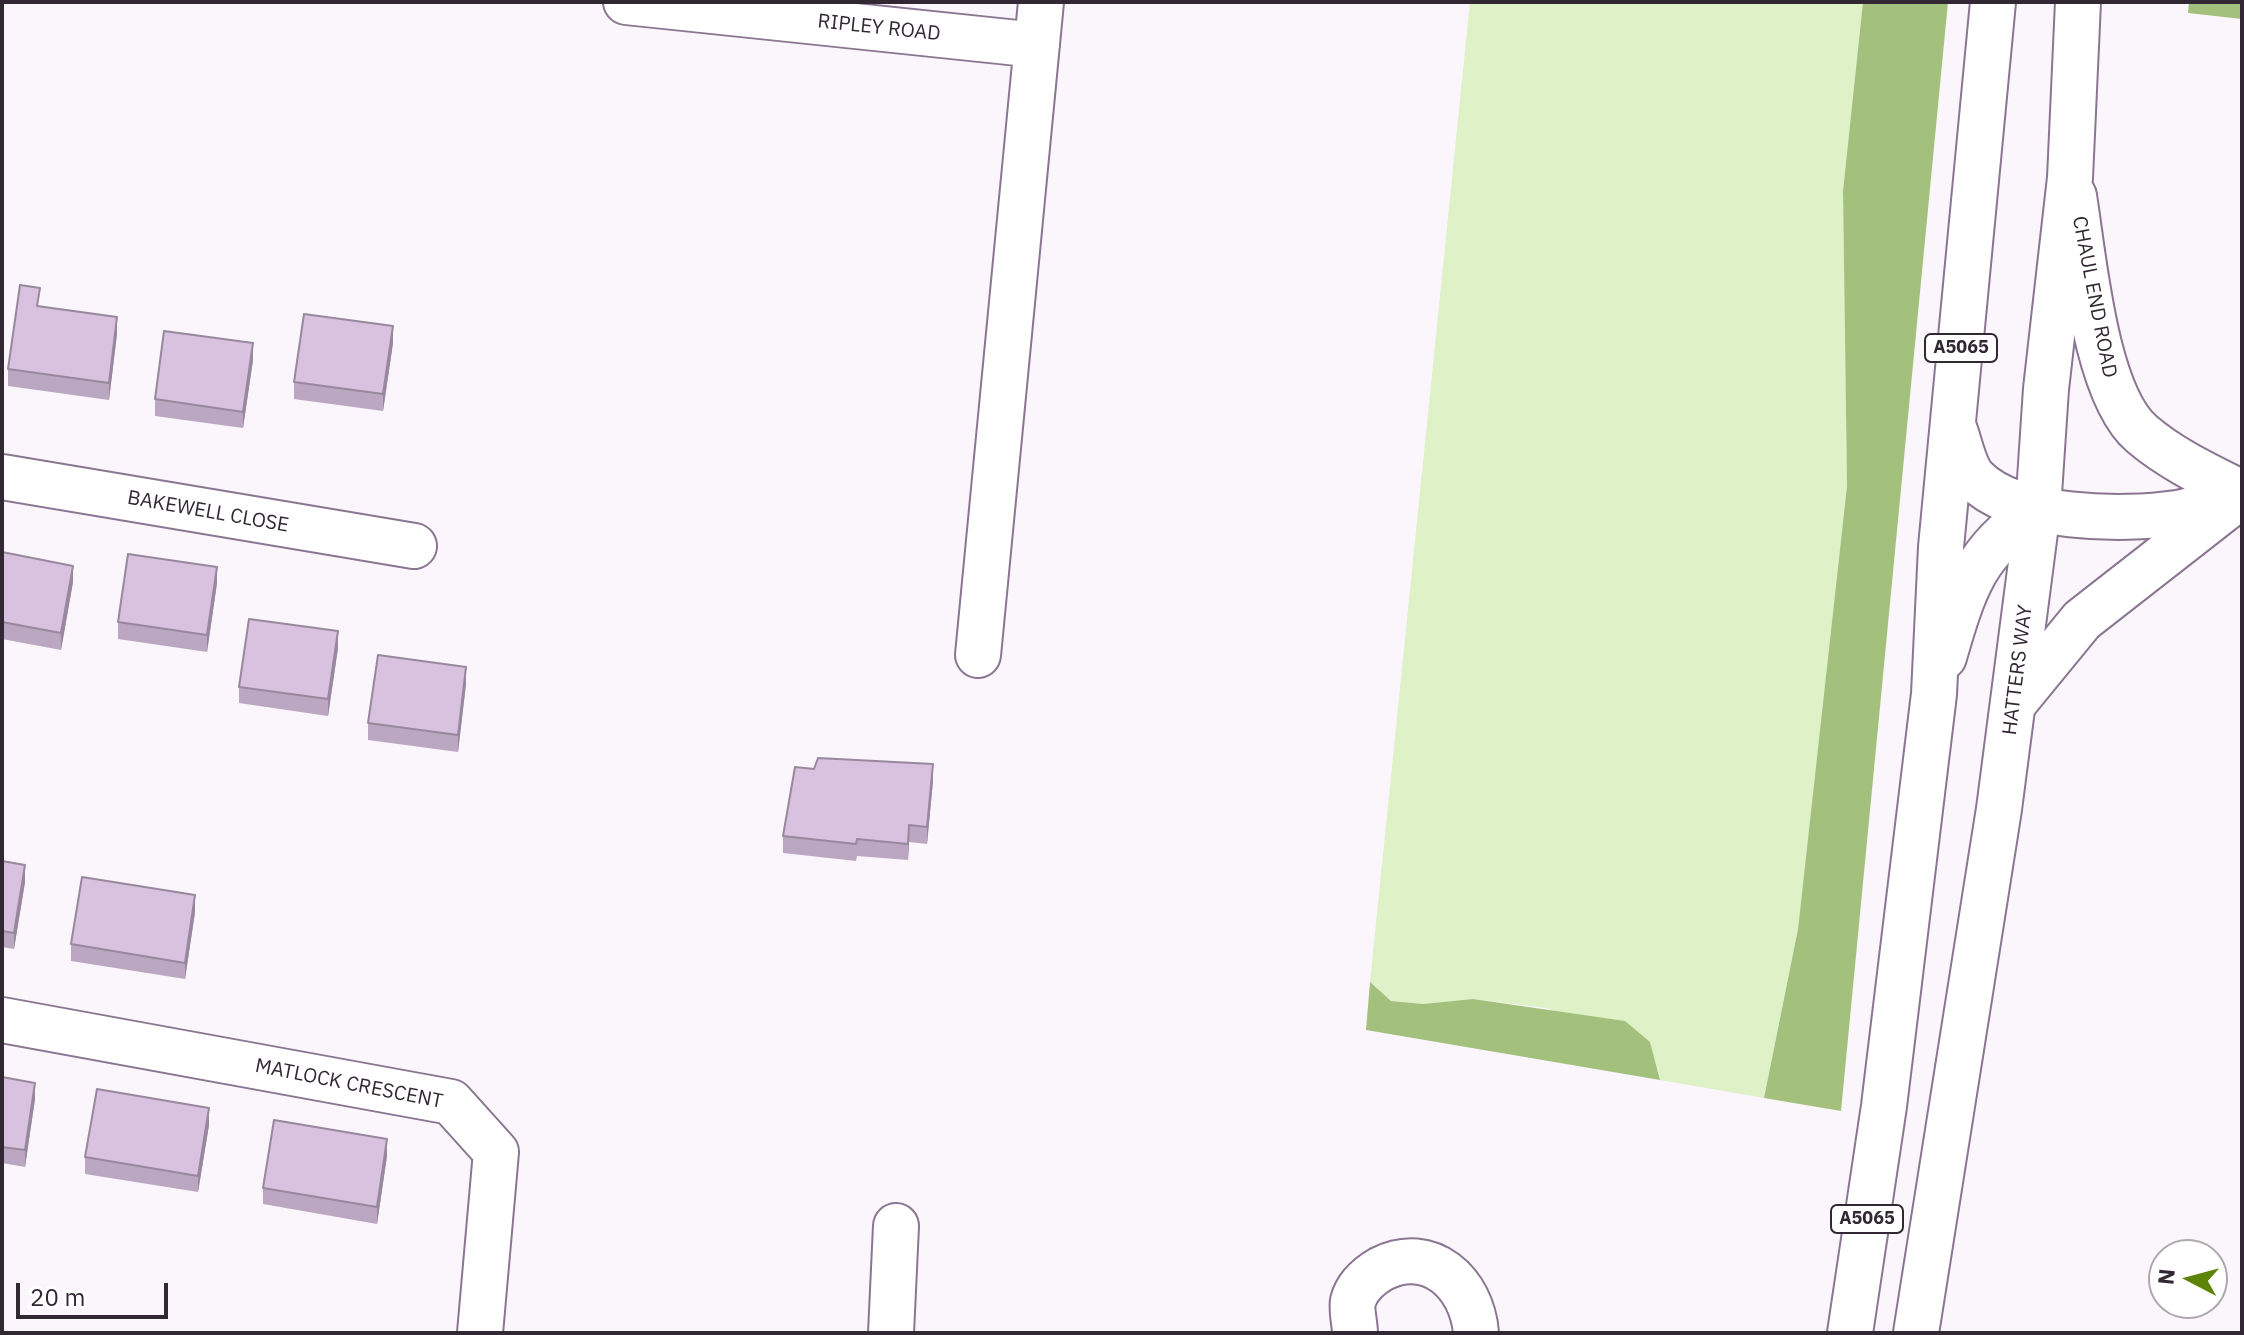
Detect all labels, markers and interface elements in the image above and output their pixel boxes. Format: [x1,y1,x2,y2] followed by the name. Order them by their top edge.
[816,10,942,46] street label: RIPLEY ROAD
[2067,214,2121,380] street label: CHAUL END ROAD
[1925,334,1997,362] road number: A5065
[125,486,291,538] street label: BAKEWELL CLOSE
[1998,603,2038,737] street label: HATTERS WAY
[253,1054,445,1114] street label: MATLOCK CRESCENT
[1831,1205,1903,1233] road number: A5065
[2148,1239,2228,1319] north arrow
[20,1267,172,1317] scale bar
[2150,1267,2181,1286] text: N
[30,1281,85,1313] text: 20 m

